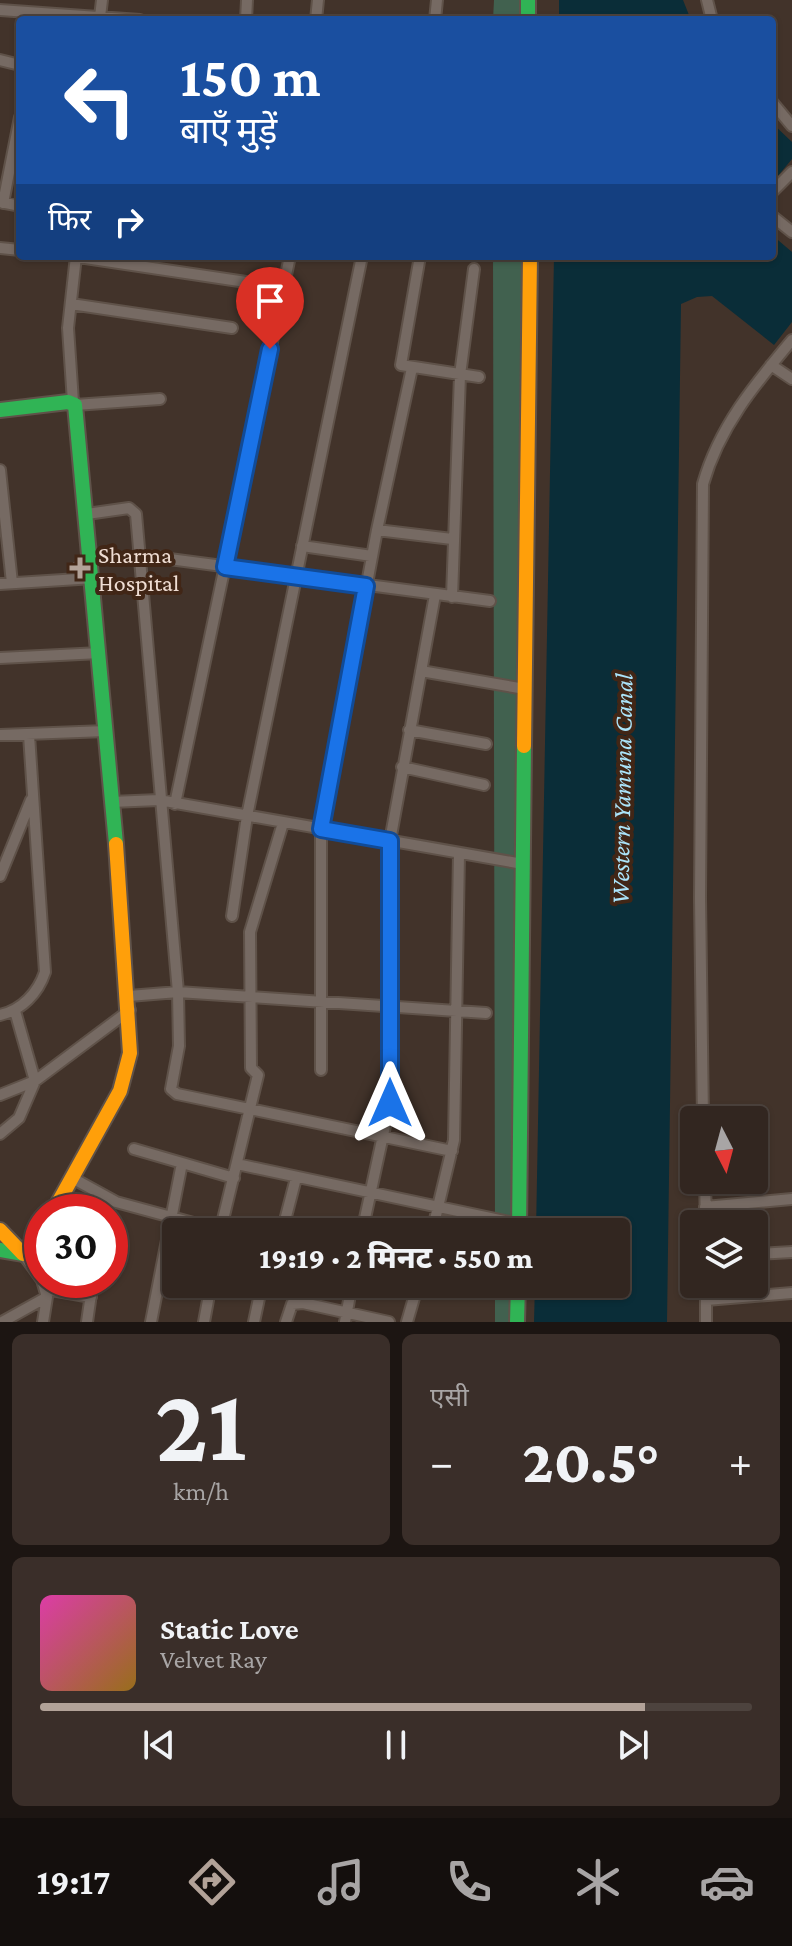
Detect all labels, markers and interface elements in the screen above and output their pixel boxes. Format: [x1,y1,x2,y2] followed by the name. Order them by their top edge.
[180,46,321,108] text: 150 m
[48,48,152,152] icon: left
[180,111,277,151] text: बाएँ मुड़ें
[107,200,151,244] icon: right
[48,203,91,236] text: फिर
[236,267,304,349] pin
[248,279,292,323] icon: arrive
[98,541,179,596] place label: Sharma Hospital
[69,557,91,579] marker: Sharma Hospital
[605,673,639,905] water label: Western Yamuna Canal
[348,1061,432,1145] position arrow
[680,1106,768,1194] north arrow
[680,1106,768,1298] map controls
[24,1194,128,1298] speed limit sign: 30
[680,1210,768,1298] button: layers
[259,1241,533,1274] text: 19:19 · 2 मिनट · 550 m
[155,1367,247,1482] text: 21
[430,1383,469,1412] text: एसी
[522,1428,660,1495] text: 20.5°
[430,1438,453,1486] text: −
[729,1438,752,1486] text: +
[173,1477,229,1506] text: km/h
[160,1612,299,1645] text: Static Love
[160,1645,267,1674] text: Velvet Ray
[137,1723,181,1767] icon: previous
[374,1723,418,1767] icon: pause
[611,1723,655,1767] icon: next
[184,1854,240,1910] icon: directions
[313,1854,369,1910] icon: music
[441,1854,497,1910] icon: phone
[570,1854,626,1910] icon: climate
[699,1854,755,1910] icon: car
[36,1862,111,1902] text: 19:17

